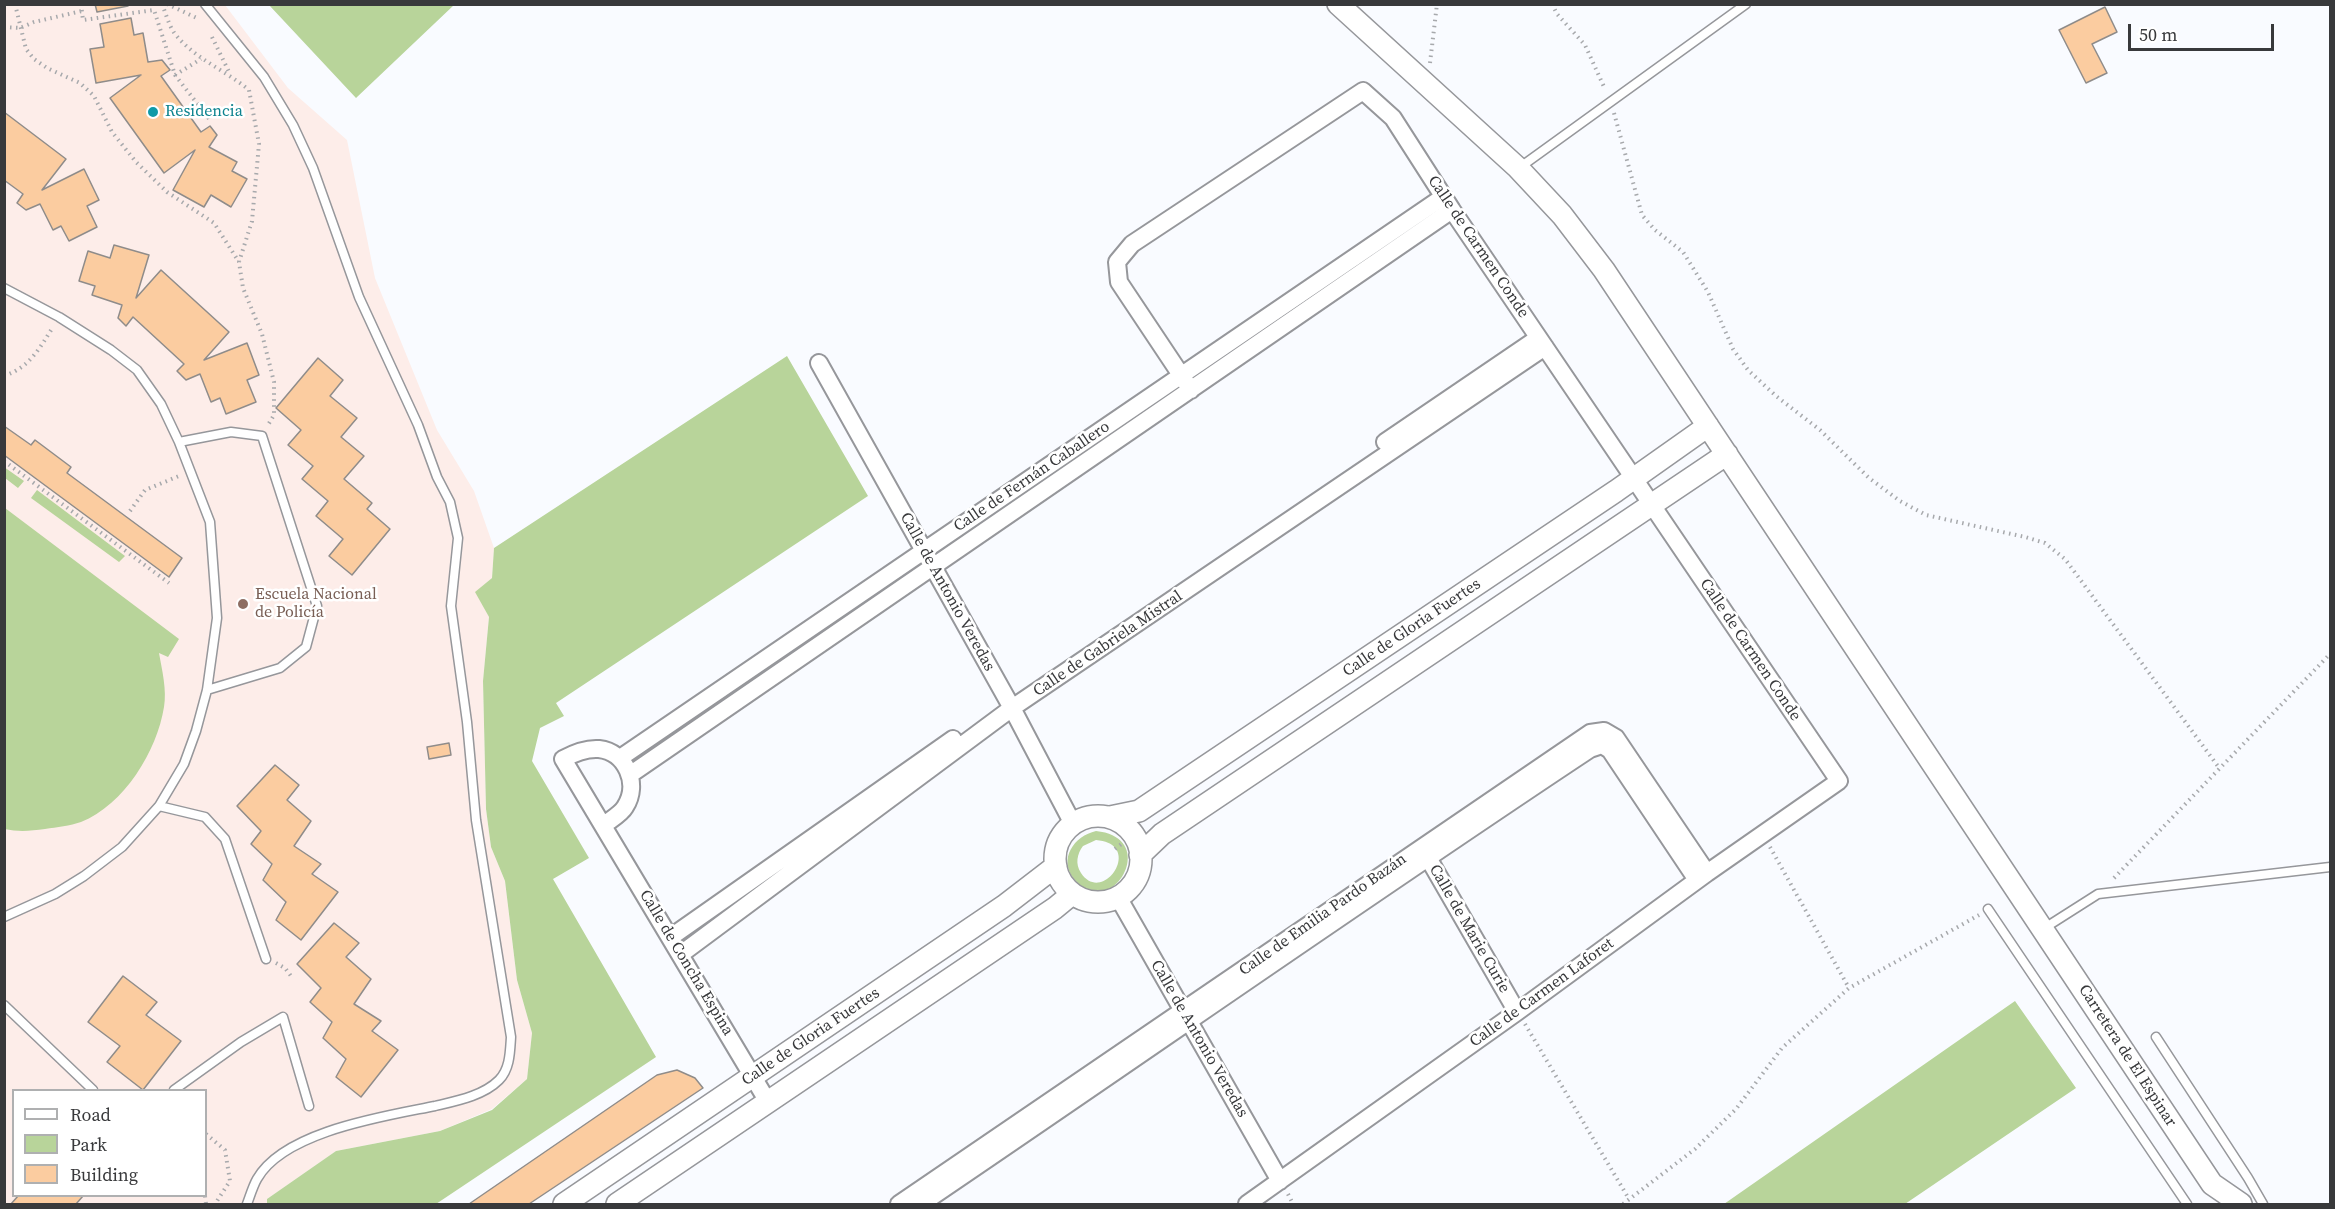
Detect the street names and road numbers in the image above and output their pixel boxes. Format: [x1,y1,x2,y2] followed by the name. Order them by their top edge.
[1423,172,1533,322] street label: Calle de Carmen Conde
[950,418,1114,536] street label: Calle de Fernán Caballero
[895,509,999,675] street label: Calle de Antonio Veredas
[1339,575,1485,681] street label: Calle de Gloria Fuertes
[1695,575,1805,725] street label: Calle de Carmen Conde
[1030,587,1186,701] street label: Calle de Gabriela Mistral
[1236,850,1410,980] street label: Calle de Emilia Pardo Bazán
[1424,861,1514,997] street label: Calle de Marie Curie
[635,887,737,1039] street label: Calle de Concha Espina
[1466,934,1618,1052] street label: Calle de Carmen Laforet
[1146,957,1252,1121] street label: Calle de Antonio Veredas
[2074,981,2180,1131] street label: Carretera de El Espinar
[738,984,884,1090] street label: Calle de Gloria Fuertes

